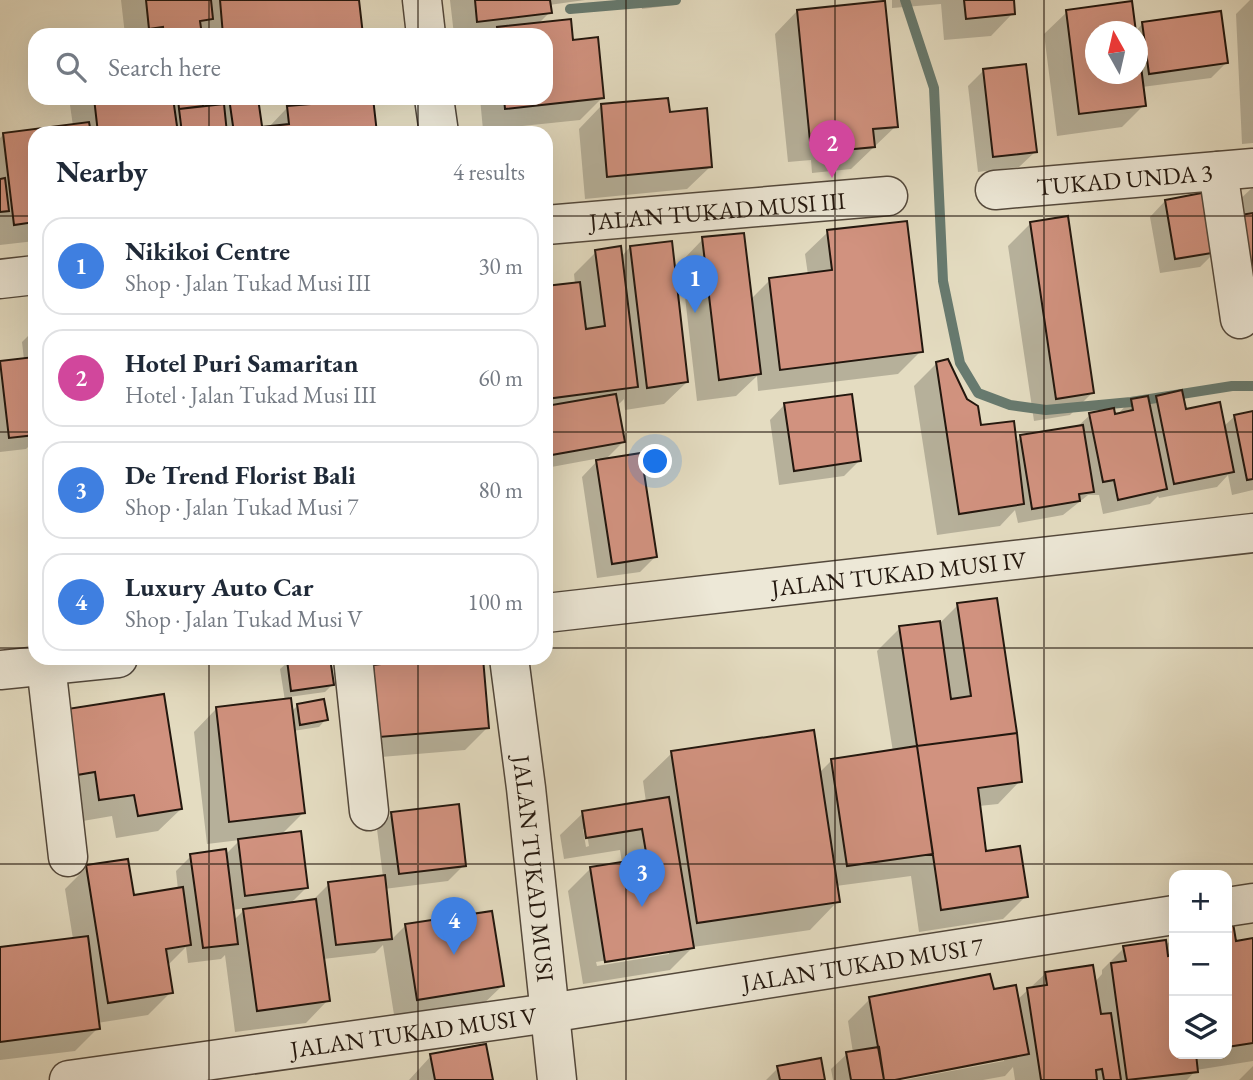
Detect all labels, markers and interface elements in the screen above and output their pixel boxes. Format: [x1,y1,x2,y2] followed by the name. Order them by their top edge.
[1085,21,1148,84] north arrow
[28,28,553,105] search box
[52,48,90,86] icon: search
[108,50,221,84] text: Search here
[809,120,855,178] pin: 2
[56,152,148,191] text: Nearby
[1035,156,1214,202] street label: TUKAD UNDA 3
[453,157,525,187] text: 4 results
[586,184,847,237] street label: JALAN TUKAD MUSI III
[125,234,290,268] text: Nikikoi Centre
[75,251,87,281] text: 1
[478,251,523,281] text: 30 m
[672,255,718,313] pin: 1
[125,268,371,298] text: Shop · Jalan Tukad Musi III
[125,346,358,380] text: Hotel Puri Samaritan
[75,363,87,393] text: 2
[478,363,523,393] text: 60 m
[125,380,377,410] text: Hotel · Jalan Tukad Musi III
[638,444,672,478] your location
[125,458,356,492] text: De Trend Florist Bali
[75,475,87,505] text: 3
[478,475,523,505] text: 80 m
[125,492,358,522] text: Shop · Jalan Tukad Musi 7
[767,543,1029,603] street label: JALAN TUKAD MUSI IV
[125,570,313,604] text: Luxury Auto Car
[75,587,87,617] text: 4
[467,587,523,617] text: 100 m
[125,604,363,634] text: Shop · Jalan Tukad Musi V
[506,751,562,983] street label: JALAN TUKAD MUSI
[619,849,665,907] pin: 3
[1169,870,1232,1059] map controls
[1169,870,1232,933] button: +
[431,897,477,955] pin: 4
[738,930,986,998] street label: JALAN TUKAD MUSI 7
[1169,933,1232,996] button: −
[1169,996,1232,1059] button: layers
[286,999,540,1065] street label: JALAN TUKAD MUSI V

